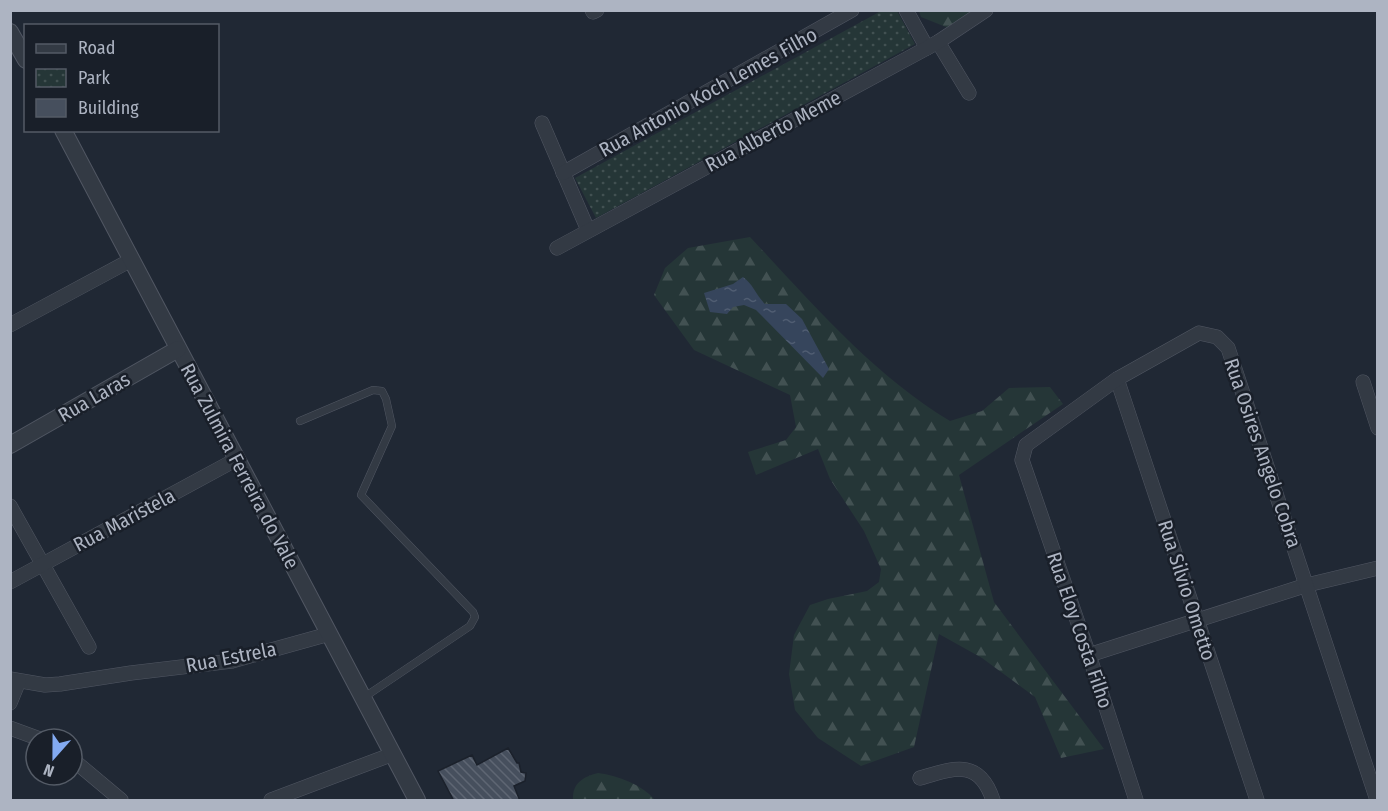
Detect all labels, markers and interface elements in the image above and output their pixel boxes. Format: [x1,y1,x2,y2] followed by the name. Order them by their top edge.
[595,22,821,162] street label: Rua Antonio Koch Lemes Filho
[24,24,219,132] legend
[78,37,115,59] text: Road
[78,67,111,89] text: Park
[701,85,845,177] street label: Rua Alberto Meme
[78,97,139,119] text: Building
[1219,355,1307,551] street label: Rua Osires Angelo Cobra
[176,359,304,573] street label: Rua Zulmira Ferreira do Vale
[54,367,134,427] street label: Rua Laras
[69,483,179,557] street label: Rua Maristela
[1153,517,1221,663] street label: Rua Silvio Ometto
[1042,549,1118,711] street label: Rua Eloy Costa Filho
[184,636,278,678] street label: Rua Estrela
[24,727,84,787] north arrow
[41,760,57,781] text: N

